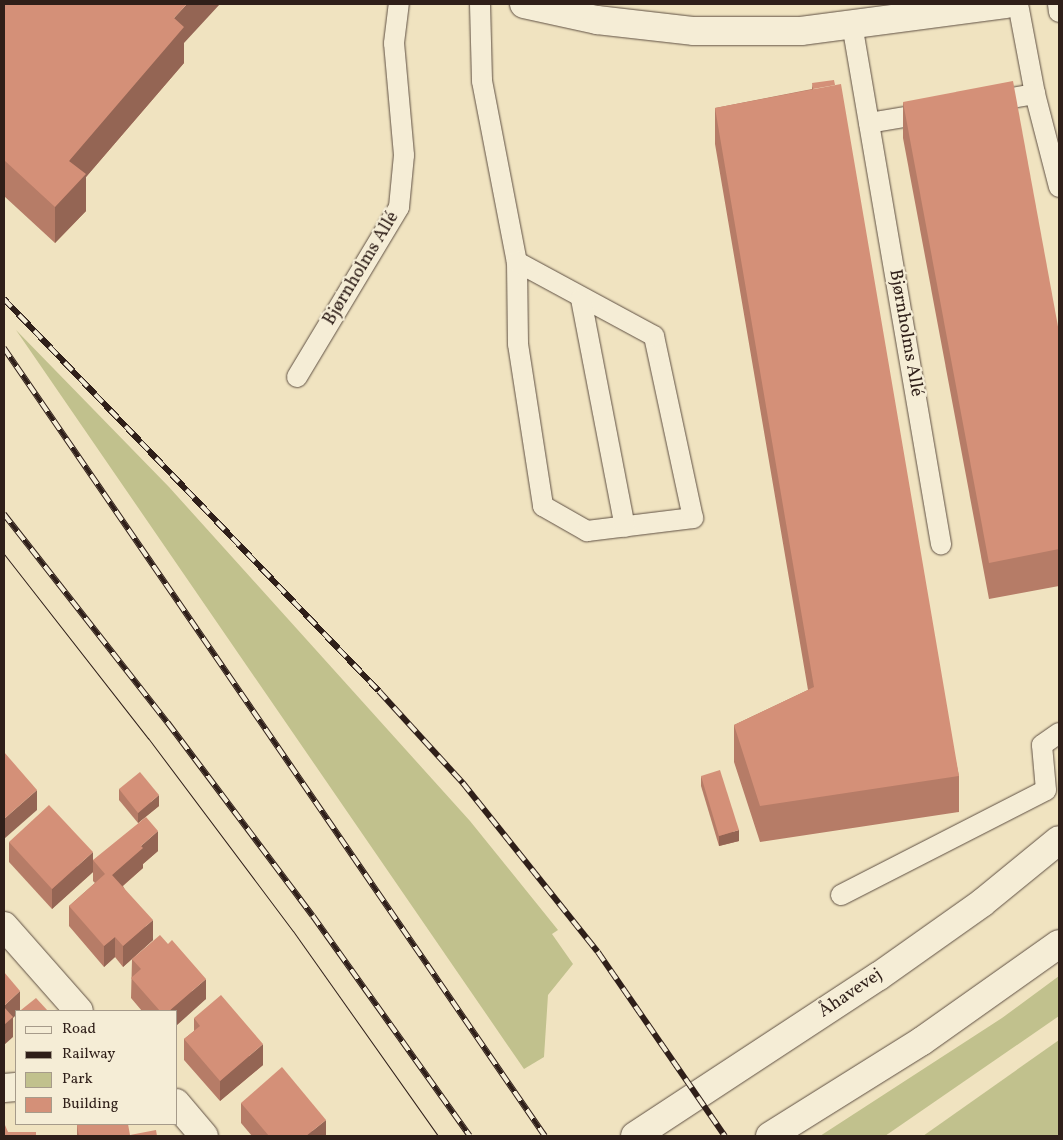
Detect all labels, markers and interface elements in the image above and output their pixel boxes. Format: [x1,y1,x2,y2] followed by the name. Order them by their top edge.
[320,208,404,330] street label: Bjørnholms Allé
[883,268,927,398] street label: Bjørnholms Allé
[815,965,887,1023] street label: Åhavevej
[15,1010,178,1125] legend
[62,1019,96,1040] text: Road
[62,1044,115,1065] text: Railway
[62,1069,93,1090] text: Park
[62,1094,118,1115] text: Building

